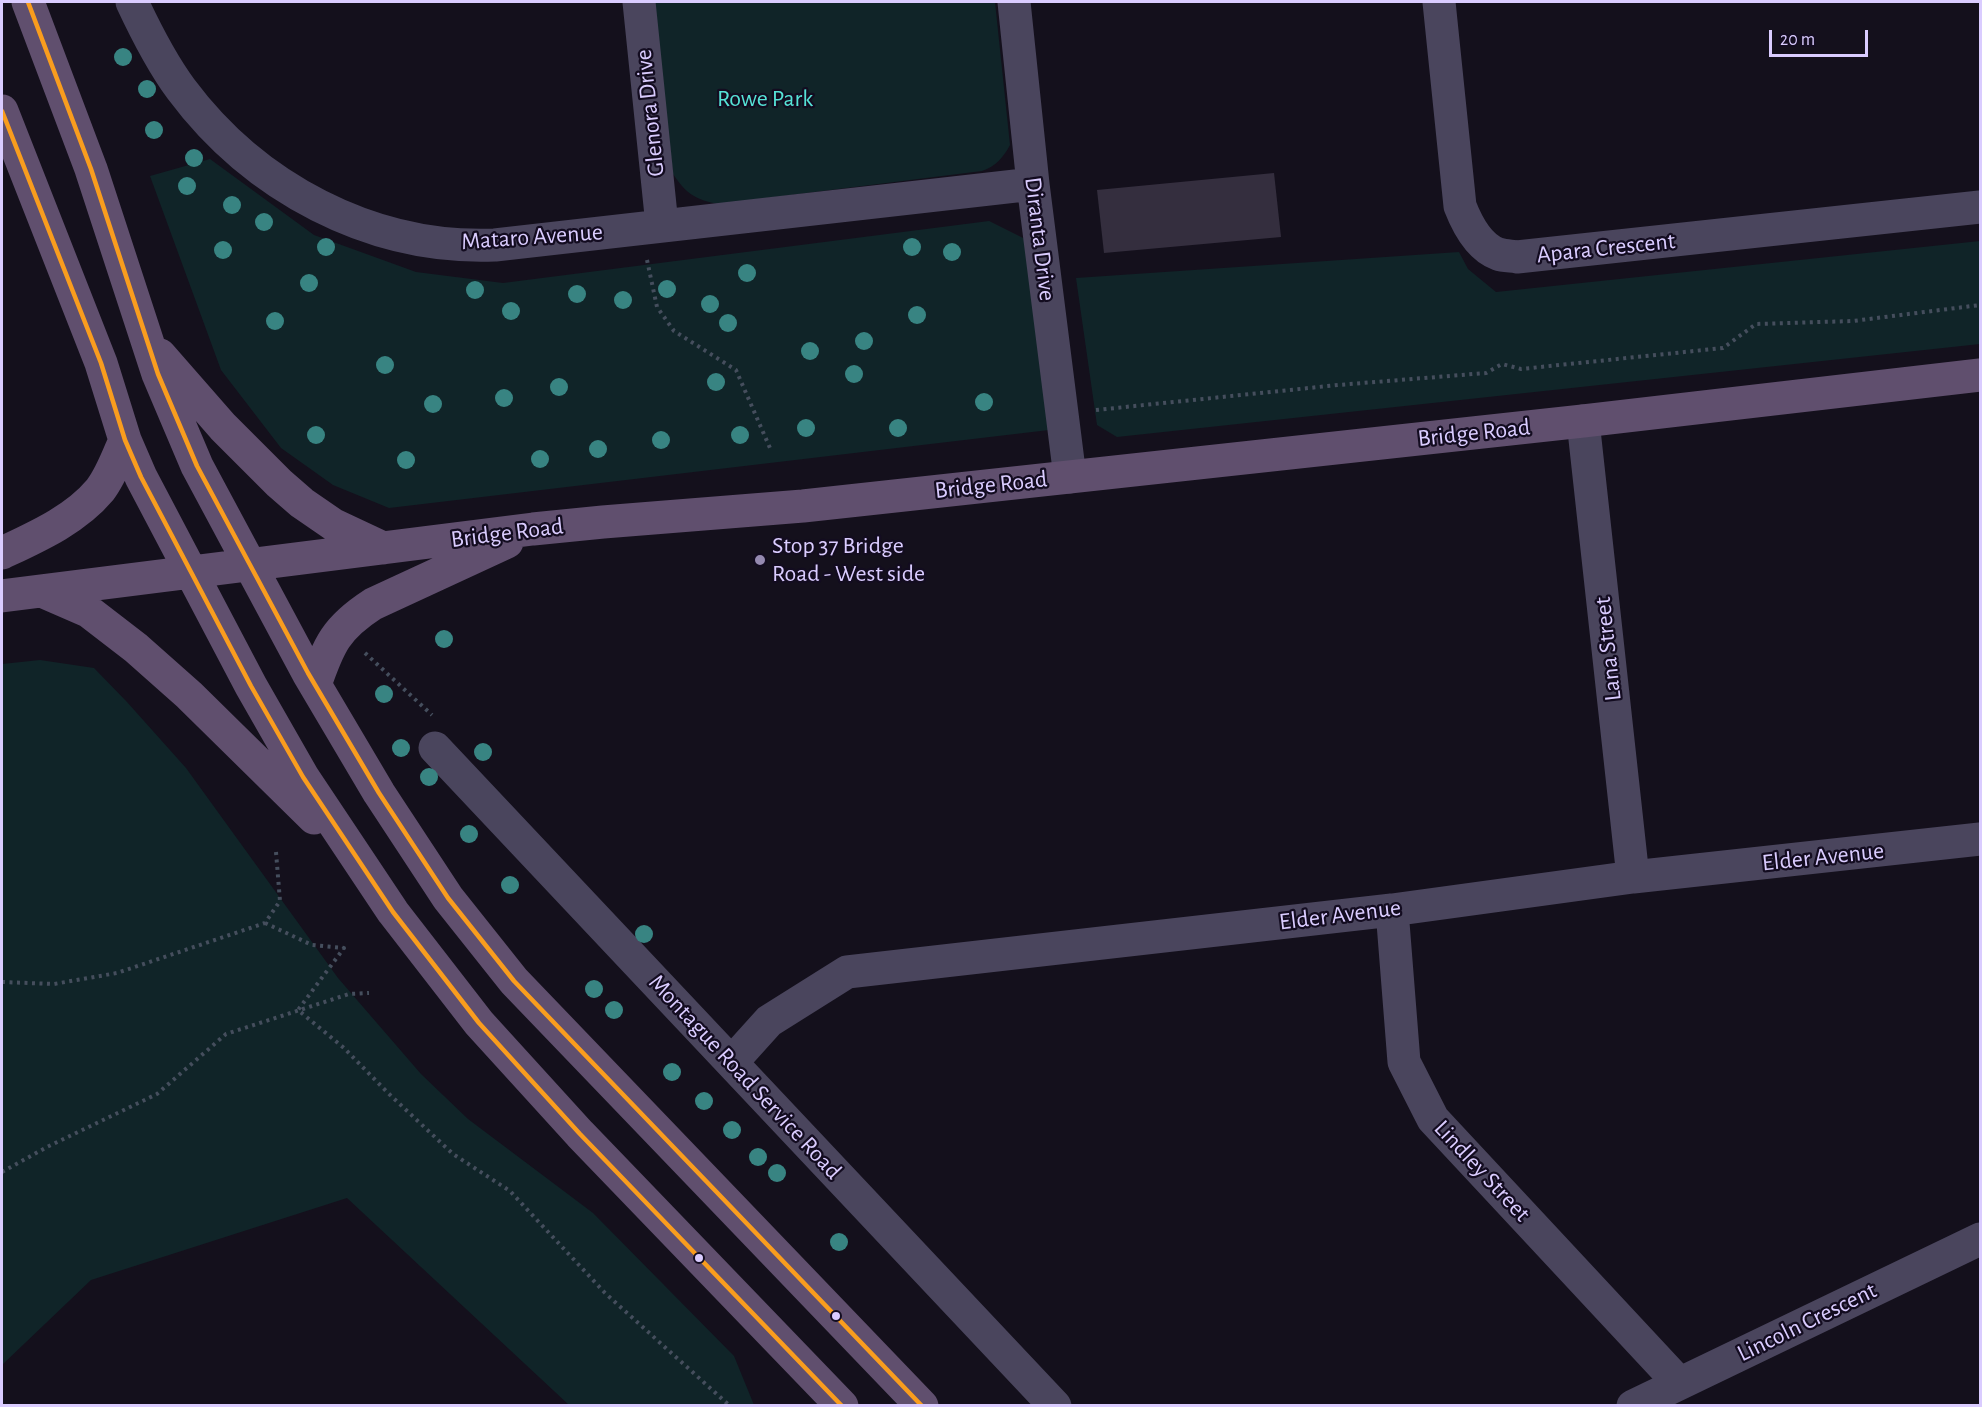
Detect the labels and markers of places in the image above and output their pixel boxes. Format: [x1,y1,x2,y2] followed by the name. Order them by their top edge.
[772,532,925,588] place label: Stop 37 Bridge Road - West side
[753,553,767,567] marker: Stop 37 Bridge Road - West side
[693,1252,705,1264] unlabelled marker
[830,1310,842,1322] unlabelled marker

